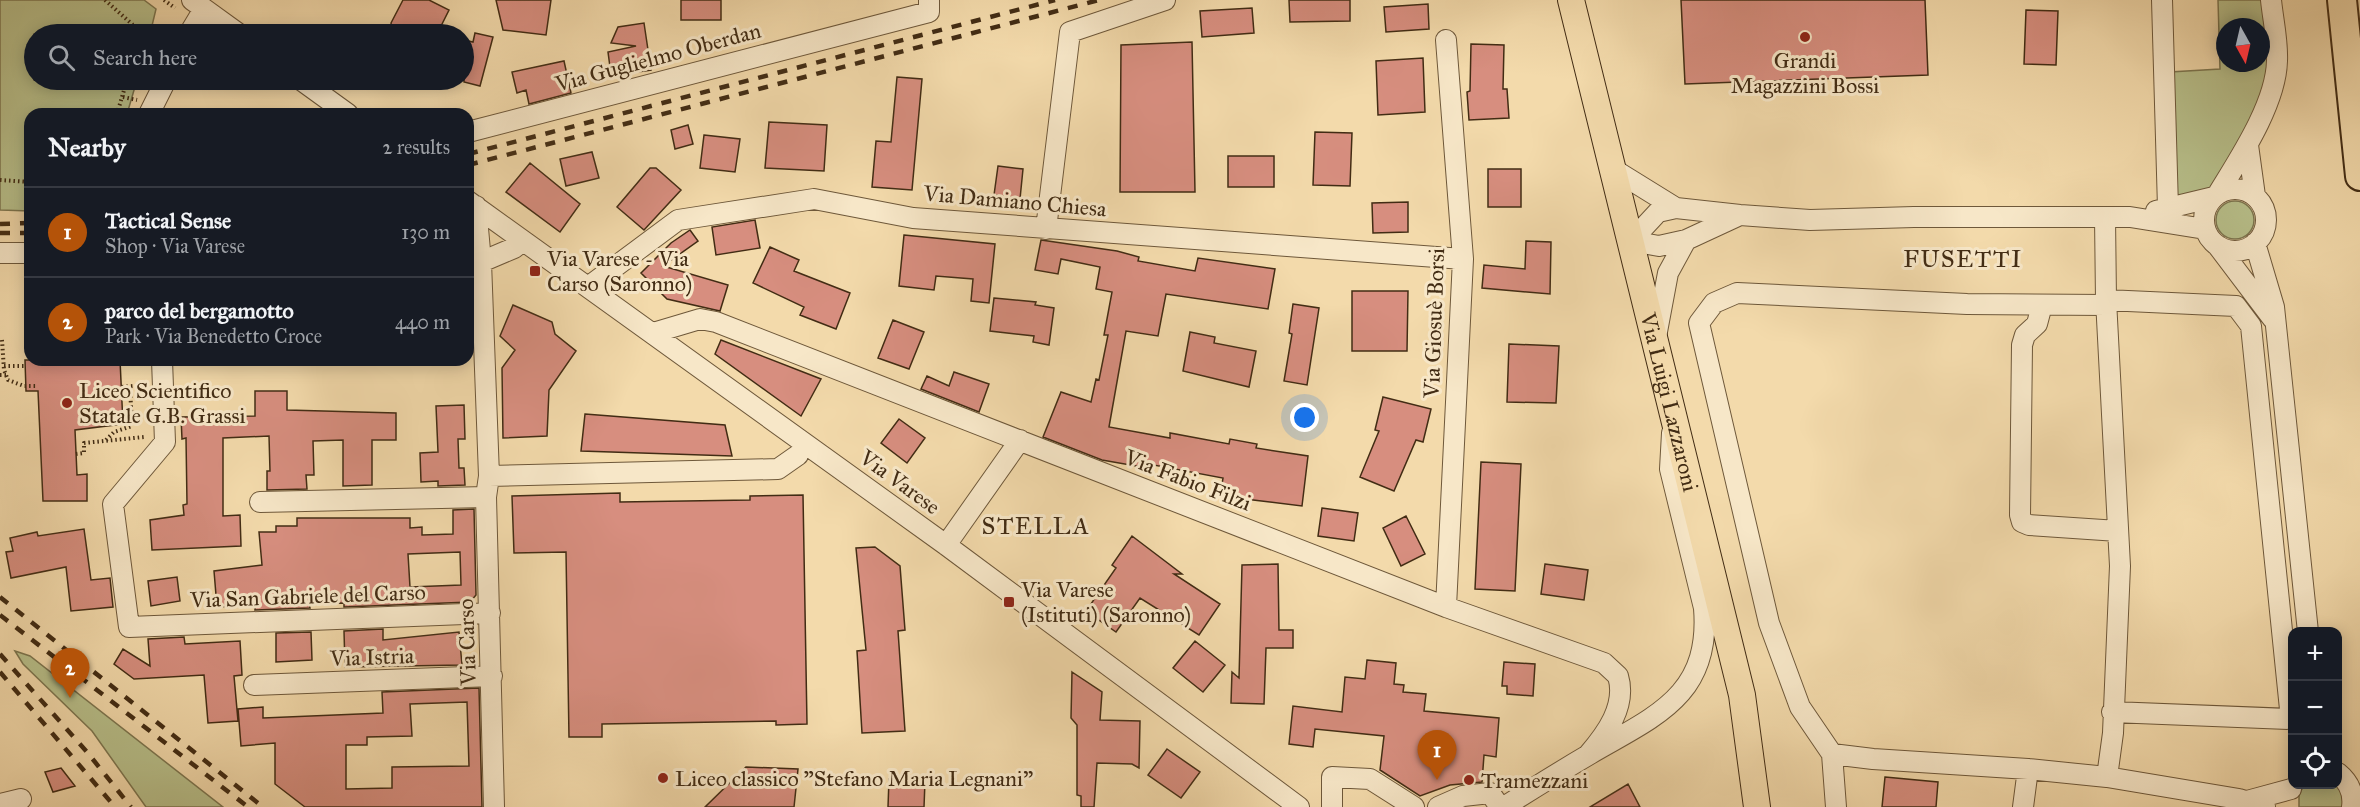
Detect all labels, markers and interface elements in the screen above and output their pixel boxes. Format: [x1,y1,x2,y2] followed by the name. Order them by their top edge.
[551,17,764,98] street label: Via Guglielmo Oberdan
[2216,18,2270,72] north arrow
[24,24,474,90] search box
[1798,30,1812,44] marker: Grandi Magazzini Bossi
[45,41,78,74] icon: search
[93,44,197,71] text: Search here
[1731,47,1879,99] place label: Grandi Magazzini Bossi
[48,131,126,163] text: Nearby
[382,135,450,159] text: 2 results
[921,179,1108,223] street label: Via Damiano Chiesa
[105,207,231,234] text: Tactical Sense
[64,220,71,244] text: 1
[401,220,450,244] text: 130 m
[105,234,245,258] text: Shop · Via Varese
[1903,244,2023,274] district label: FUSETTI
[546,245,692,297] place label: Via Varese - Via Carso (Saronno)
[1418,247,1450,400] street label: Via Giosuè Borsi
[528,264,542,278] marker: Via Varese - Via Carso (Saronno)
[105,297,294,324] text: parco del bergamotto
[1635,309,1705,494] street label: Via Luigi Lazzaroni
[63,310,72,334] text: 2
[395,310,450,334] text: 440 m
[105,324,322,348] text: Park · Via Benedetto Croce
[79,377,246,429] place label: Liceo Scientifico Statale G.B. Grassi
[60,396,74,410] marker: Liceo Scientifico Statale G.B. Grassi
[1290,403,1319,432] your location
[854,443,945,520] street label: Via Varese
[1120,443,1255,517] street label: Via Fabio Filzi
[982,511,1090,541] district label: STELLA
[1020,576,1191,628] place label: Via Varese (Istituti) (Saronno)
[189,578,426,614] street label: Via San Gabriele del Carso
[1002,595,1016,609] marker: Via Varese (Istituti) (Saronno)
[452,598,482,687] street label: Via Carso
[2288,627,2342,789] map controls
[2288,627,2342,681] button: +
[329,642,415,672] street label: Via Istria
[50,648,90,698] pin: 2
[2288,681,2342,735] button: −
[1418,730,1456,780] pin: 1
[2288,735,2342,789] button: locate
[675,765,1033,792] place label: Liceo classico "Stefano Maria Legnani"
[1481,767,1588,794] place label: Tramezzani
[656,771,670,785] marker: Liceo classico "Stefano Maria Legnani"
[1462,773,1476,787] marker: Tramezzani

